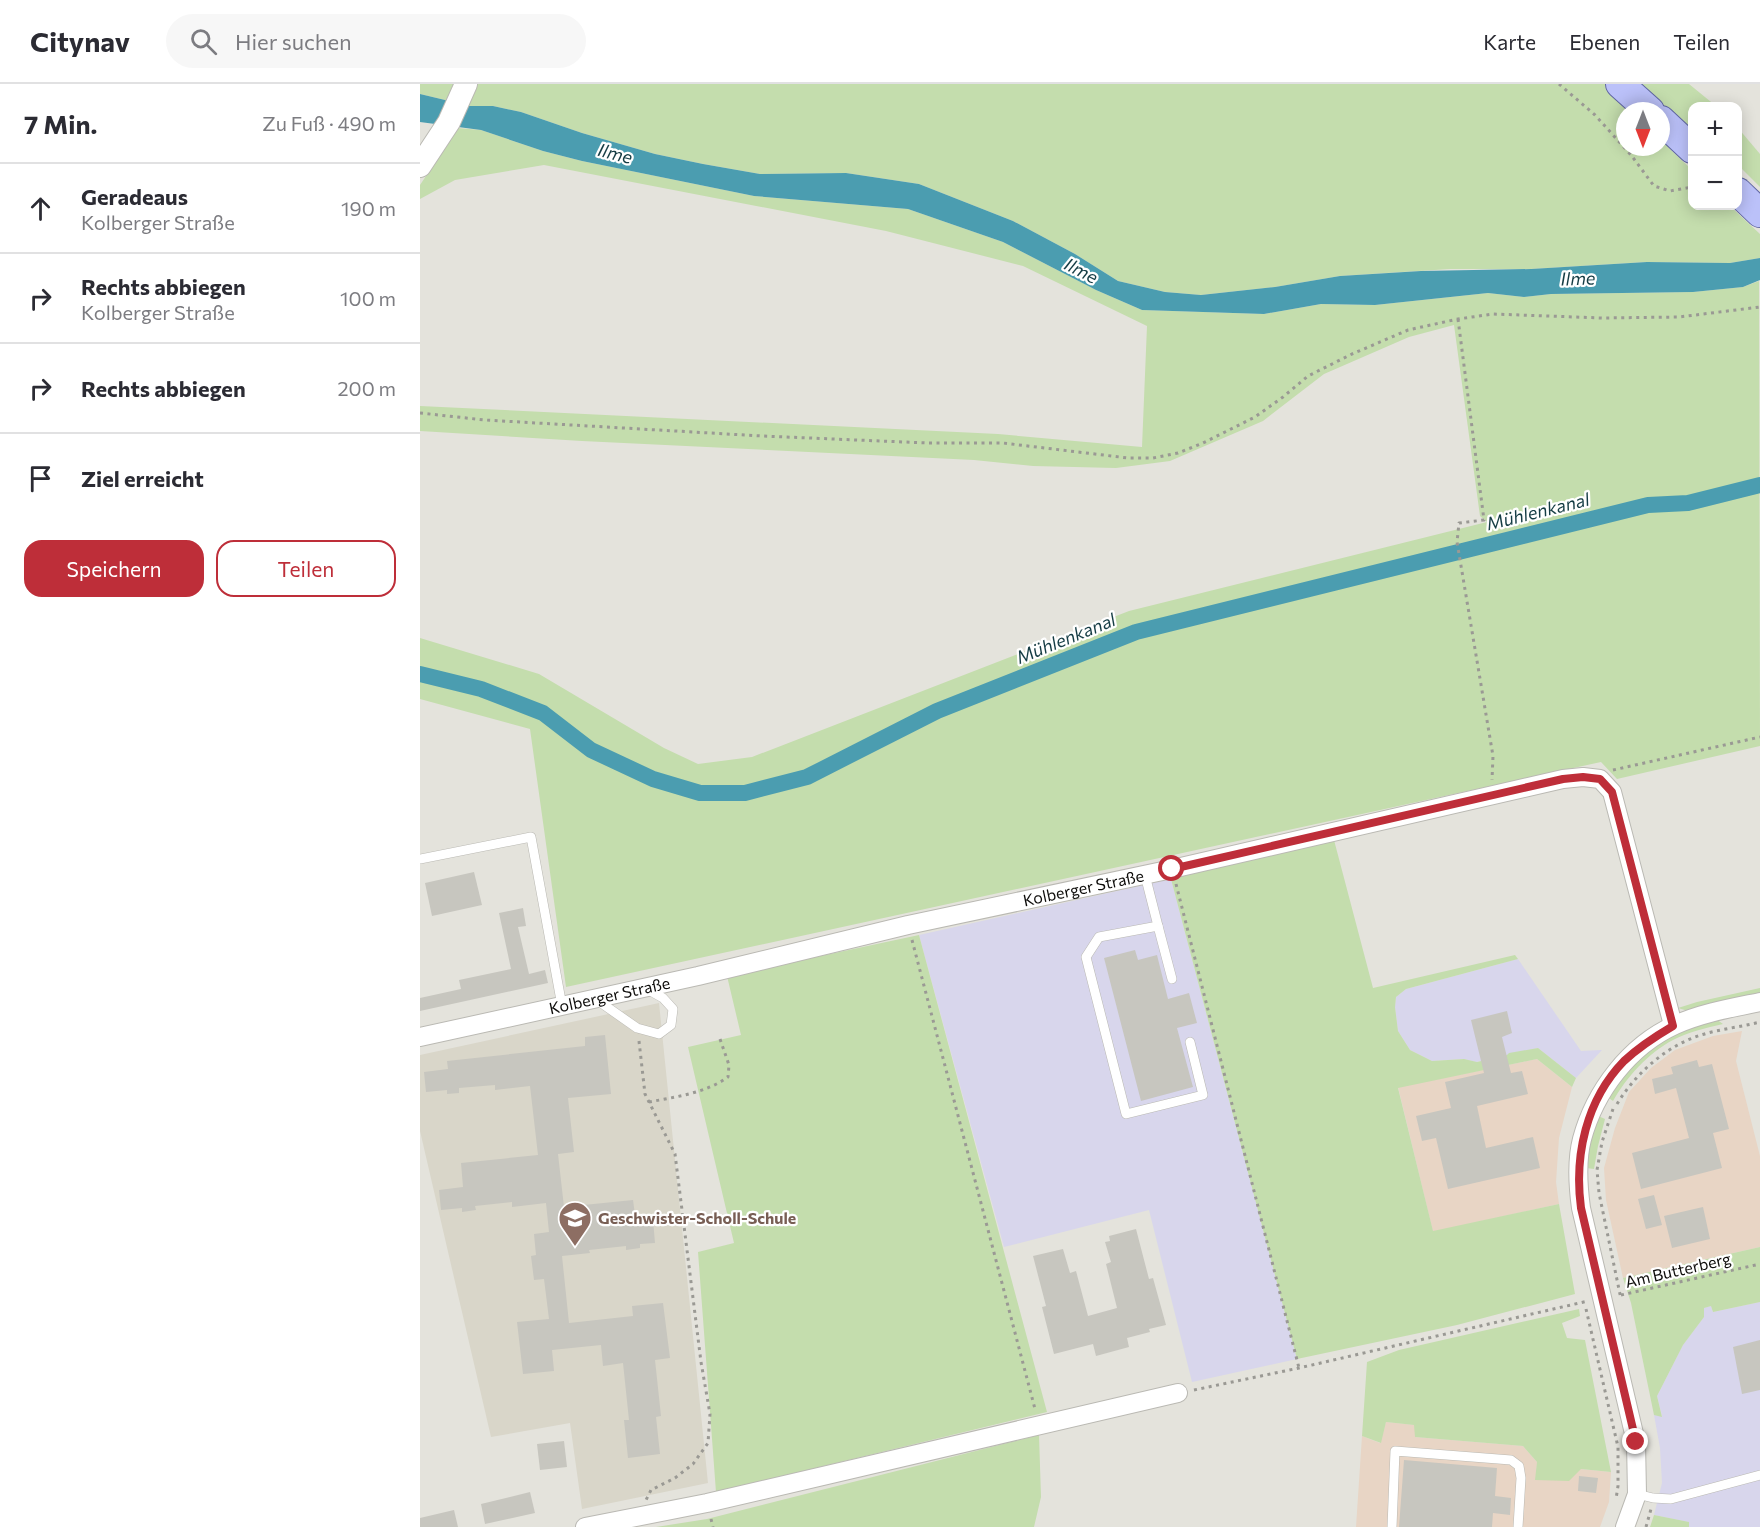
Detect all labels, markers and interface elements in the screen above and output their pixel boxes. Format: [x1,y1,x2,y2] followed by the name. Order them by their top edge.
[166,14,586,68] search box
[30,24,130,58] text: Citynav
[187,25,220,58] icon: search
[235,28,352,55] text: Hier suchen
[1483,29,1536,54] text: Karte
[1569,29,1640,54] text: Ebenen
[1673,29,1730,54] text: Teilen
[1616,102,1670,156] north arrow
[1688,102,1742,210] map controls
[1688,102,1742,156] button: +
[24,108,97,139] text: 7 Min.
[262,111,396,135] text: Zu Fuß · 490 m
[596,138,635,168] water label: Ilme
[1688,156,1742,210] button: −
[81,183,188,210] text: Geradeaus
[24,192,57,225] icon: ahead
[341,196,396,220] text: 190 m
[81,210,235,234] text: Kolberger Straße
[1061,252,1102,288] water label: Ilme
[1560,266,1596,290] water label: Ilme
[81,273,246,300] text: Rechts abbiegen
[24,282,57,315] icon: right
[340,286,396,310] text: 100 m
[81,300,235,324] text: Kolberger Straße
[24,372,57,405] icon: right
[81,375,246,402] text: Rechts abbiegen
[338,376,396,400] text: 200 m
[24,462,57,495] icon: arrive
[81,465,204,492] text: Ziel erreicht
[1484,488,1592,534] water label: Mühlenkanal
[24,540,204,597] button: Speichern
[216,540,396,597] button: Teilen
[1013,608,1119,668] water label: Mühlenkanal
[1158,855,1184,881] route start
[1021,865,1145,909] street label: Kolberger Straße
[547,972,672,1017] street label: Kolberger Straße
[557,1200,593,1247] school or university icon: Geschwister-Scholl-Schule
[598,1208,796,1227] place label: Geschwister-Scholl-Schule
[1623,1248,1733,1291] street label: Am Butterberg
[1622,1428,1648,1454] route end

